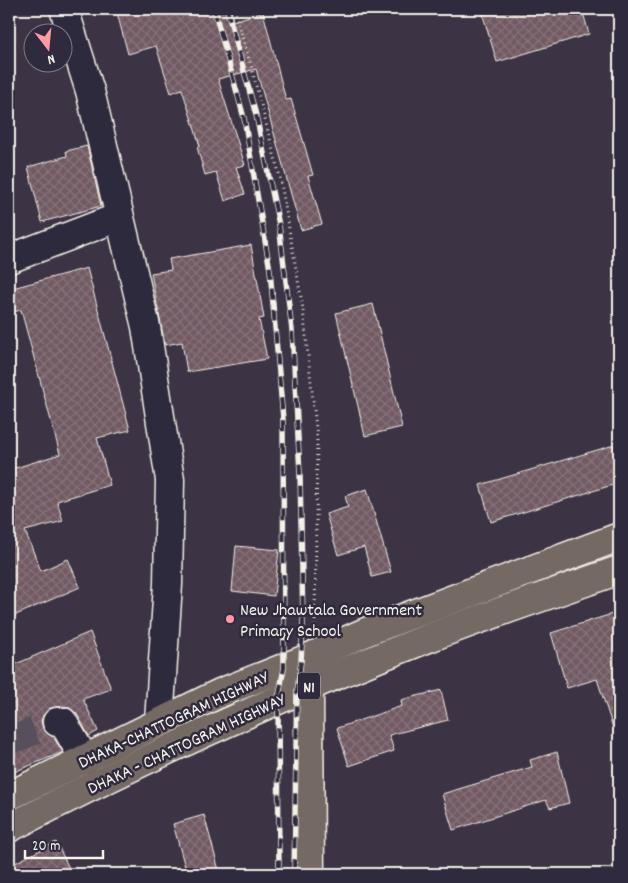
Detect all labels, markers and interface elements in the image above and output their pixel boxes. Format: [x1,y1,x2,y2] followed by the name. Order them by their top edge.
[22,22,72,72] north arrow
[45,48,57,69] text: N
[240,599,422,645] place label: New Jhawtala Government Primary School
[224,613,236,625] marker: New Jhawtala Government Primary School
[75,665,275,776] street label: DHAKA-CHATTOGRAM HIGHWAY
[298,672,320,699] road number: N1
[84,688,291,802] street label: DHAKA - CHATTOGRAM HIGHWAY
[25,828,102,860] scale bar
[32,836,60,858] text: 20 m

